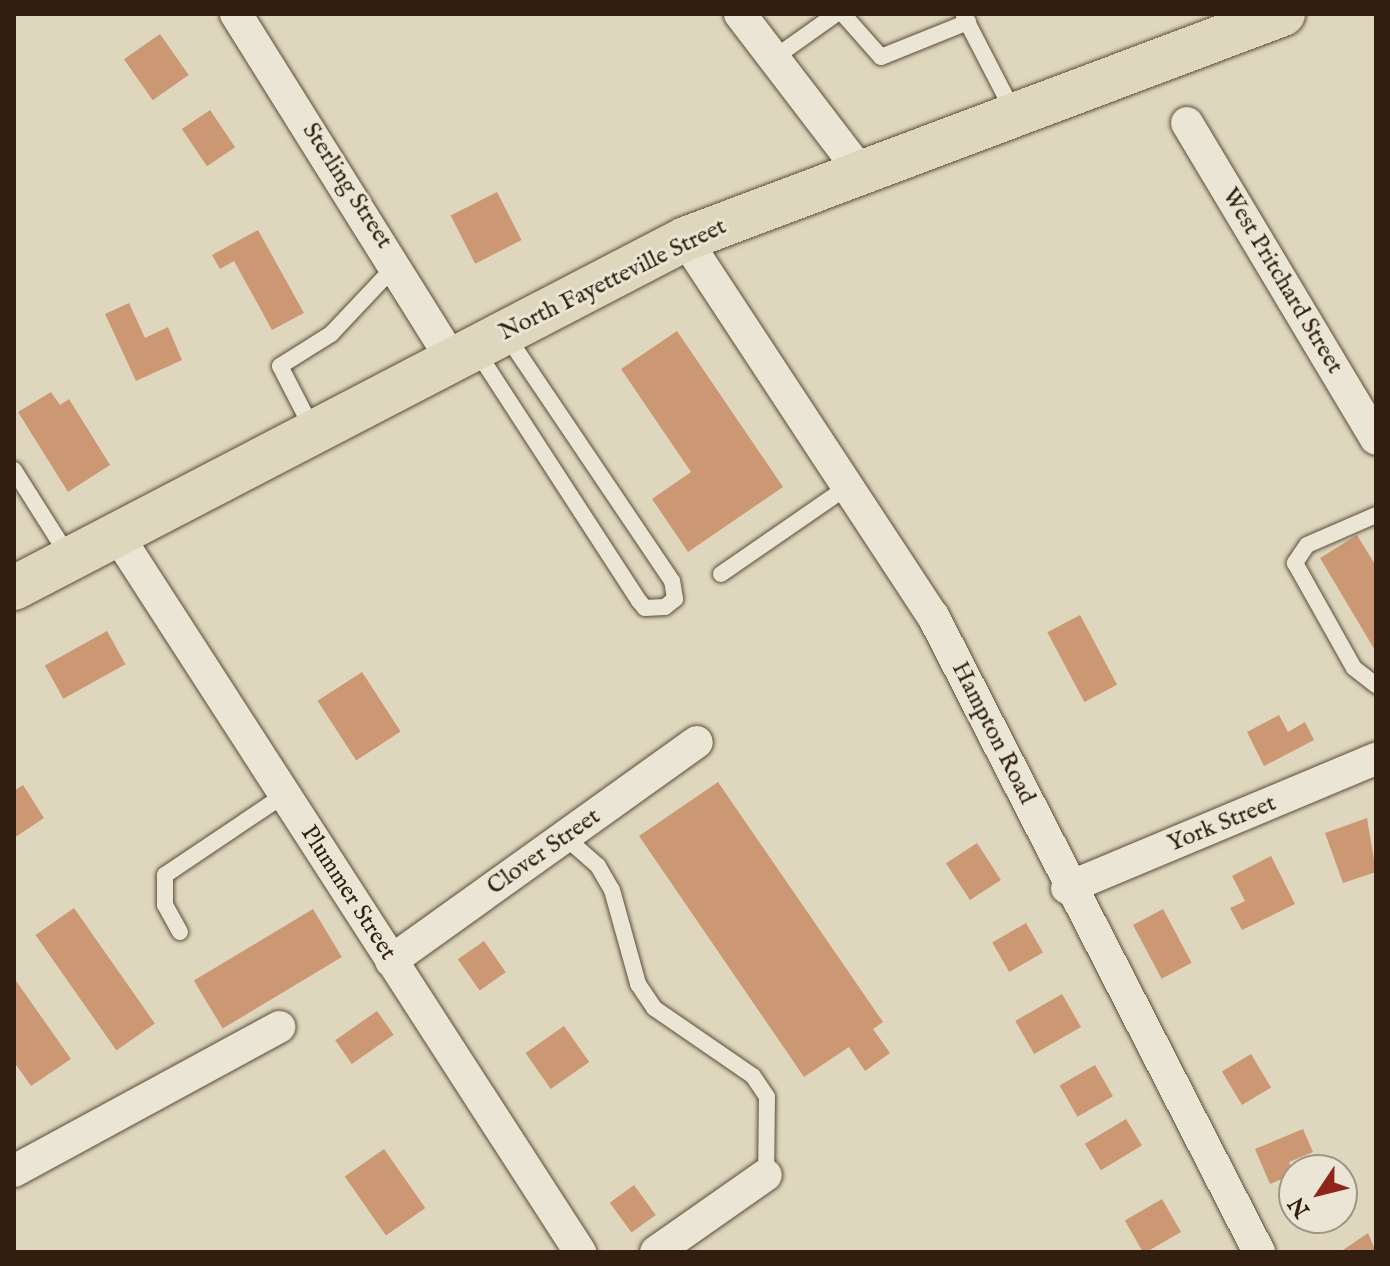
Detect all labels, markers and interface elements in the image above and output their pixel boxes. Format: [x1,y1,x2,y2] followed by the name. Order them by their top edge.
[296,118,398,254] street label: Sterling Street
[1215,183,1349,379] street label: West Pritchard Street
[495,212,731,348] street label: North Fayetteville Street
[945,657,1041,809] street label: Hampton Road
[1164,789,1280,859] street label: York Street
[482,802,606,902] street label: Clover Street
[294,820,402,966] street label: Plummer Street
[1278,1154,1358,1234] north arrow
[1283,1191,1317,1222] text: N

